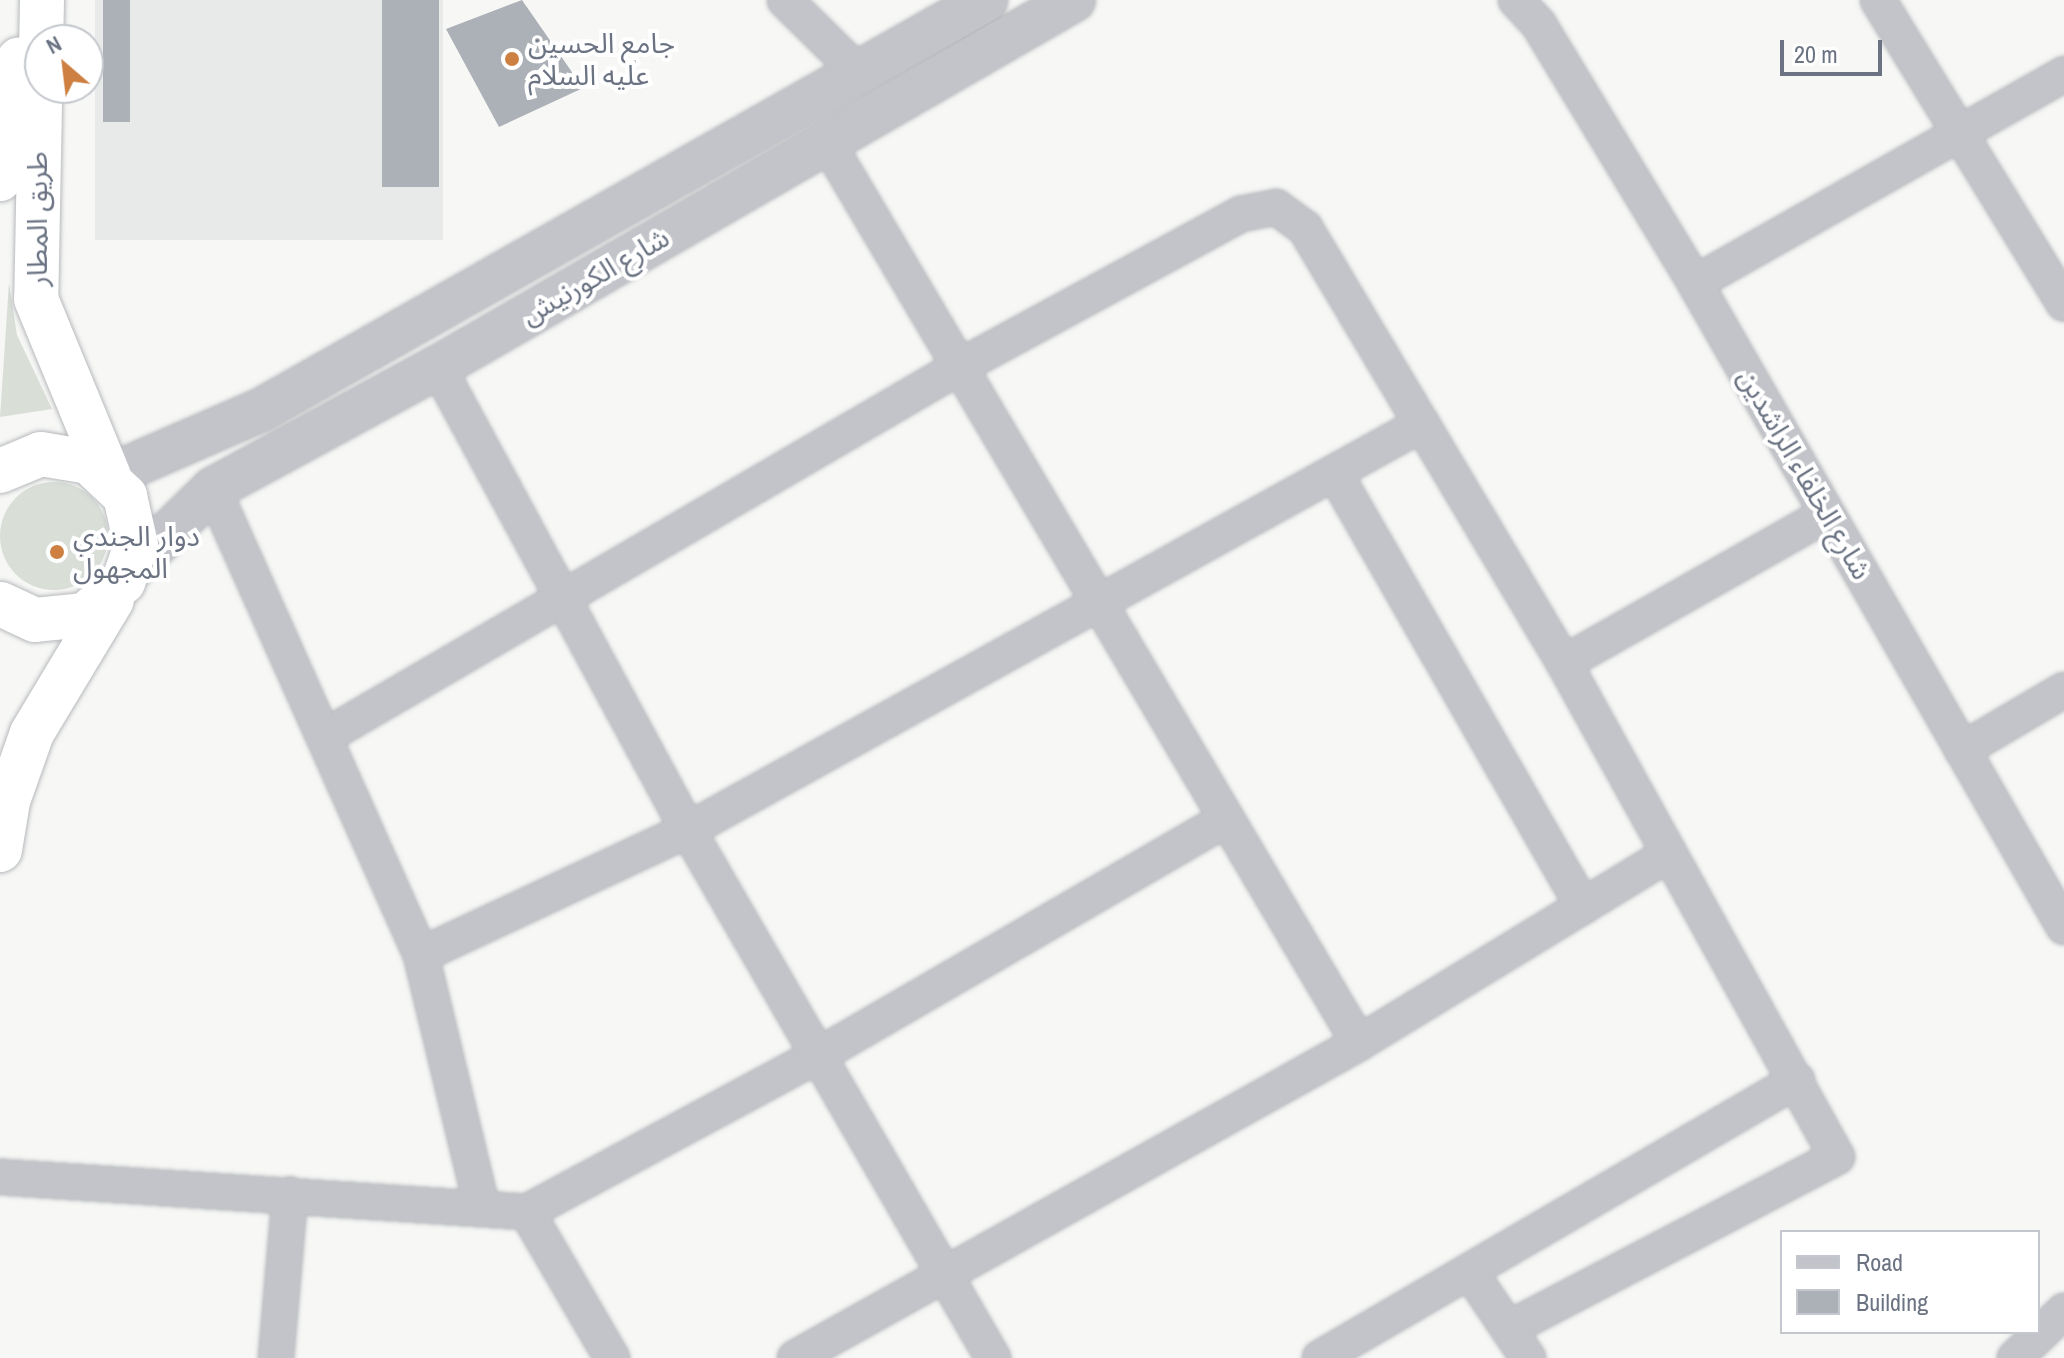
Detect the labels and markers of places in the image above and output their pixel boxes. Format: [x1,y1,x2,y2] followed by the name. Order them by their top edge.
[528,26,675,92] place label: جامع الحسين عليه السلام
[503,50,521,68] marker: جامع الحسين عليه السلام
[73,519,200,585] place label: دوار الجندي المجهول
[48,543,66,561] marker: دوار الجندي المجهول

